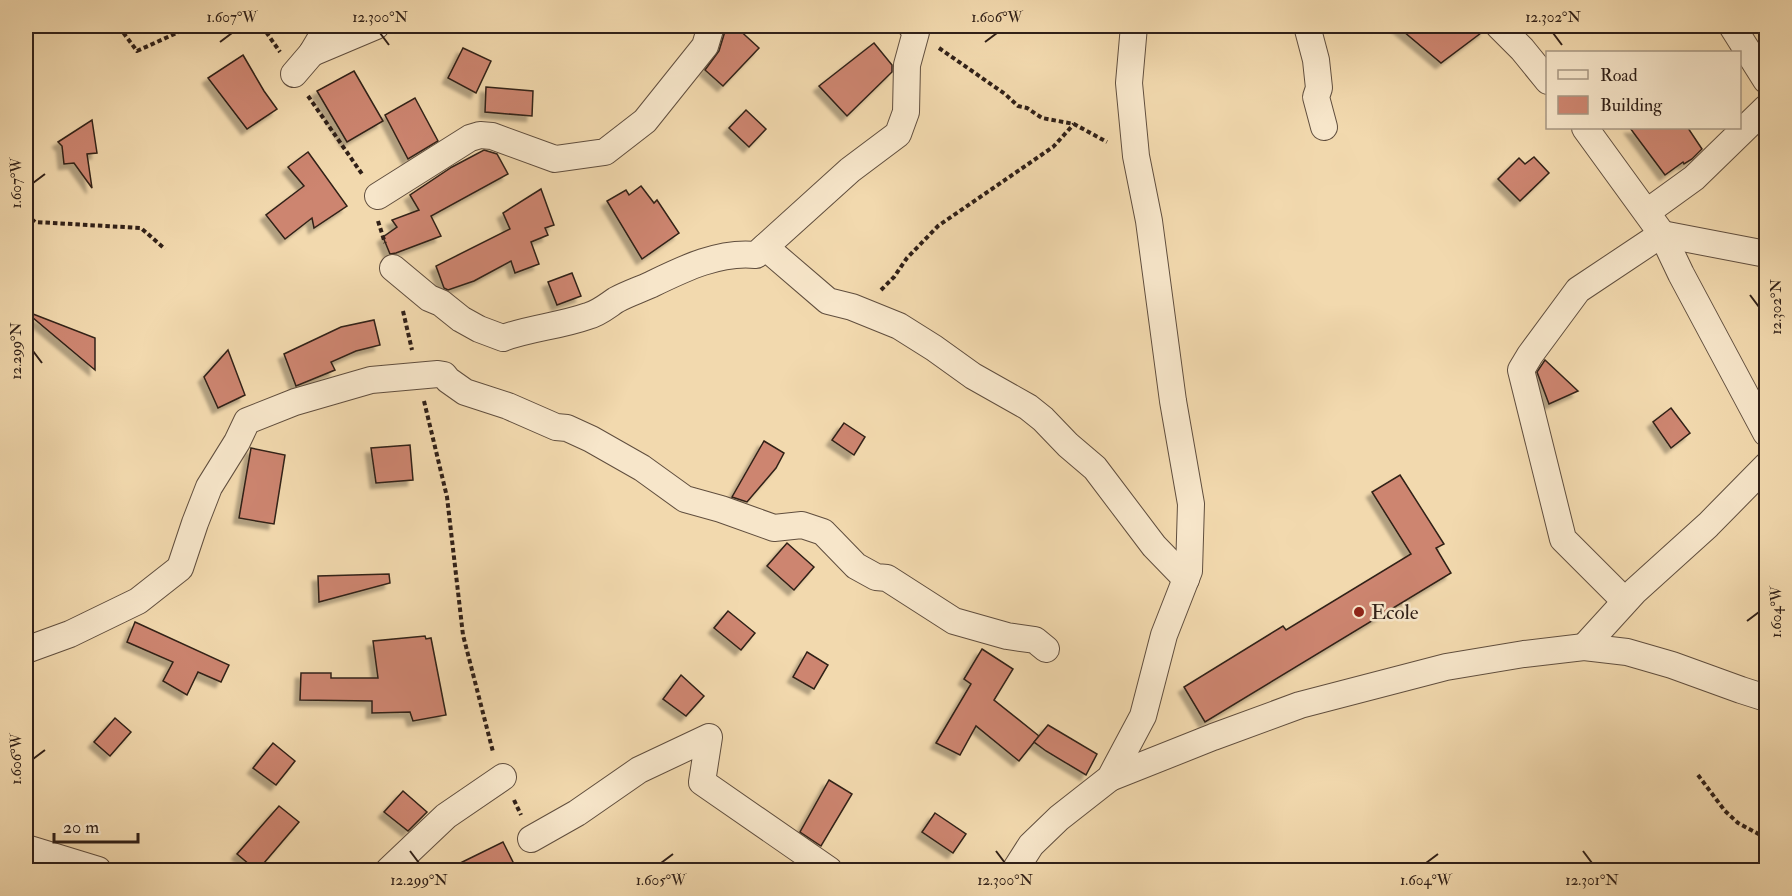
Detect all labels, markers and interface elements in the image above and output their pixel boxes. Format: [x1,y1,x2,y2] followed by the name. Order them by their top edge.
[207,8,258,27] text: 1.607°W
[352,8,408,27] text: 12.300°N
[971,8,1024,27] text: 1.606°W
[1525,8,1581,27] text: 12.302°N
[1546,51,1741,129] legend
[1600,64,1638,87] text: Road
[1600,94,1663,117] text: Building
[7,157,26,208] text: 1.607°W
[1767,279,1786,335] text: 12.302°N
[7,322,26,380] text: 12.299°N
[1767,585,1786,638] text: 1.604°W
[1371,599,1419,626] place label: Ecole
[1352,605,1366,619] marker: Ecole
[7,732,26,785] text: 1.606°W
[54,806,138,844] scale bar
[63,816,99,839] text: 20 m
[390,871,448,890] text: 12.299°N
[636,871,687,890] text: 1.605°W
[977,871,1033,890] text: 12.300°N
[1400,871,1453,890] text: 1.604°W
[1565,871,1619,890] text: 12.301°N

